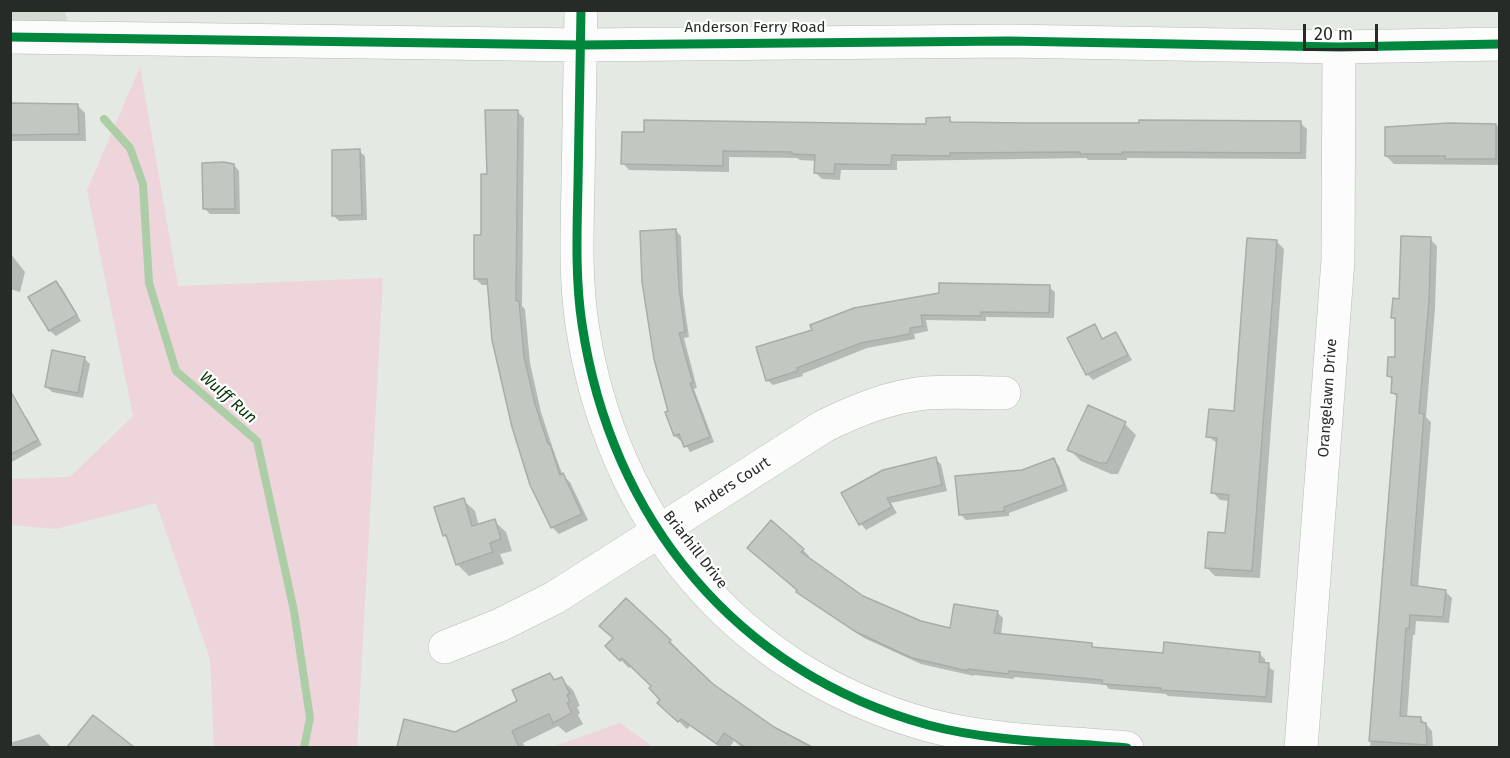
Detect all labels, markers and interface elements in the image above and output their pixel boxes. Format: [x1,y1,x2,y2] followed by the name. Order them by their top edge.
[1306,12,1381,50] scale bar
[684,19,826,37] street label: Anderson Ferry Road
[1314,23,1353,45] text: 20 m
[1315,338,1341,458] street label: Orangelawn Drive
[195,368,261,428] water label: Wulff Run
[690,454,774,516] street label: Anders Court
[659,507,731,593] street label: Briarhill Drive

